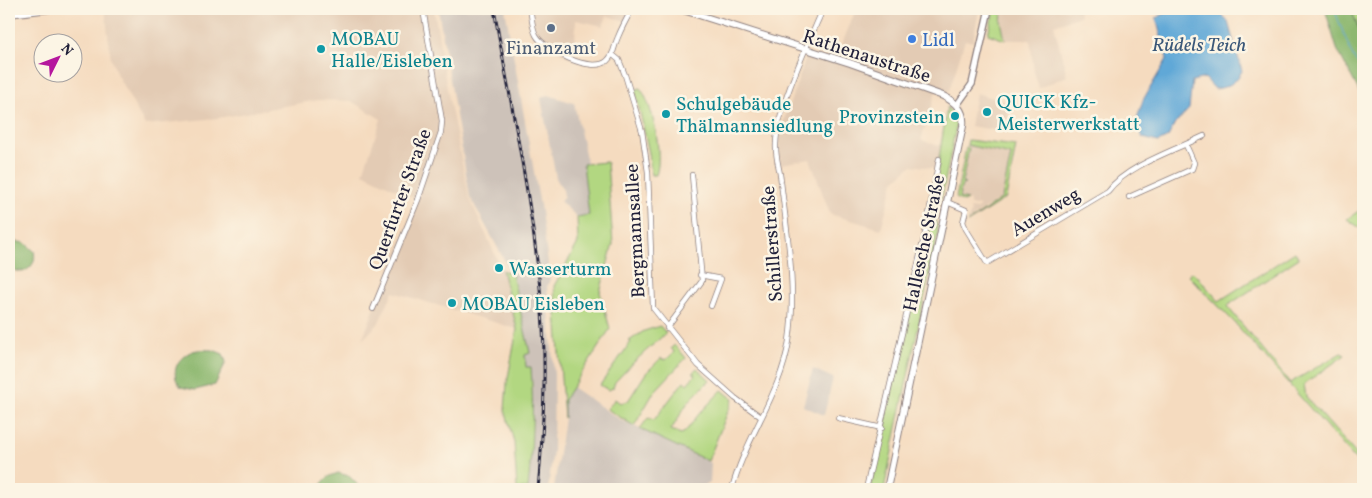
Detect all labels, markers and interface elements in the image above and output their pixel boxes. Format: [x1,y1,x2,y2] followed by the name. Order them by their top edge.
[545,22,557,34] marker: Finanzamt
[799,24,934,90] street label: Rathenaustraße
[331,27,453,75] place label: MOBAU Halle/Eisleben
[922,28,955,54] place label: Lidl
[32,32,82,82] north arrow
[1152,32,1246,60] water label: Rüdels Teich
[906,33,918,45] marker: Lidl
[506,36,597,62] place label: Finanzamt
[56,40,77,60] text: N
[315,43,327,55] marker: MOBAU Halle/Eisleben
[997,90,1140,138] place label: QUICK Kfz- Meisterwerkstatt
[676,92,833,140] place label: Schulgebäude Thälmannsiedlung
[839,105,945,131] place label: Provinzstein
[981,106,993,118] marker: QUICK Kfz- Meisterwerkstatt
[660,108,672,120] marker: Schulgebäude Thälmannsiedlung
[949,110,961,122] marker: Provinzstein
[363,125,439,274] street label: Querfurter Straße
[619,163,652,299] street label: Bergmannsallee
[898,173,952,314] street label: Hallesche Straße
[1007,182,1086,244] street label: Auenweg
[756,185,790,303] street label: Schillerstraße
[509,257,612,283] place label: Wasserturm
[493,262,505,274] marker: Wasserturm
[462,292,605,318] place label: MOBAU Eisleben
[446,297,458,309] marker: MOBAU Eisleben

